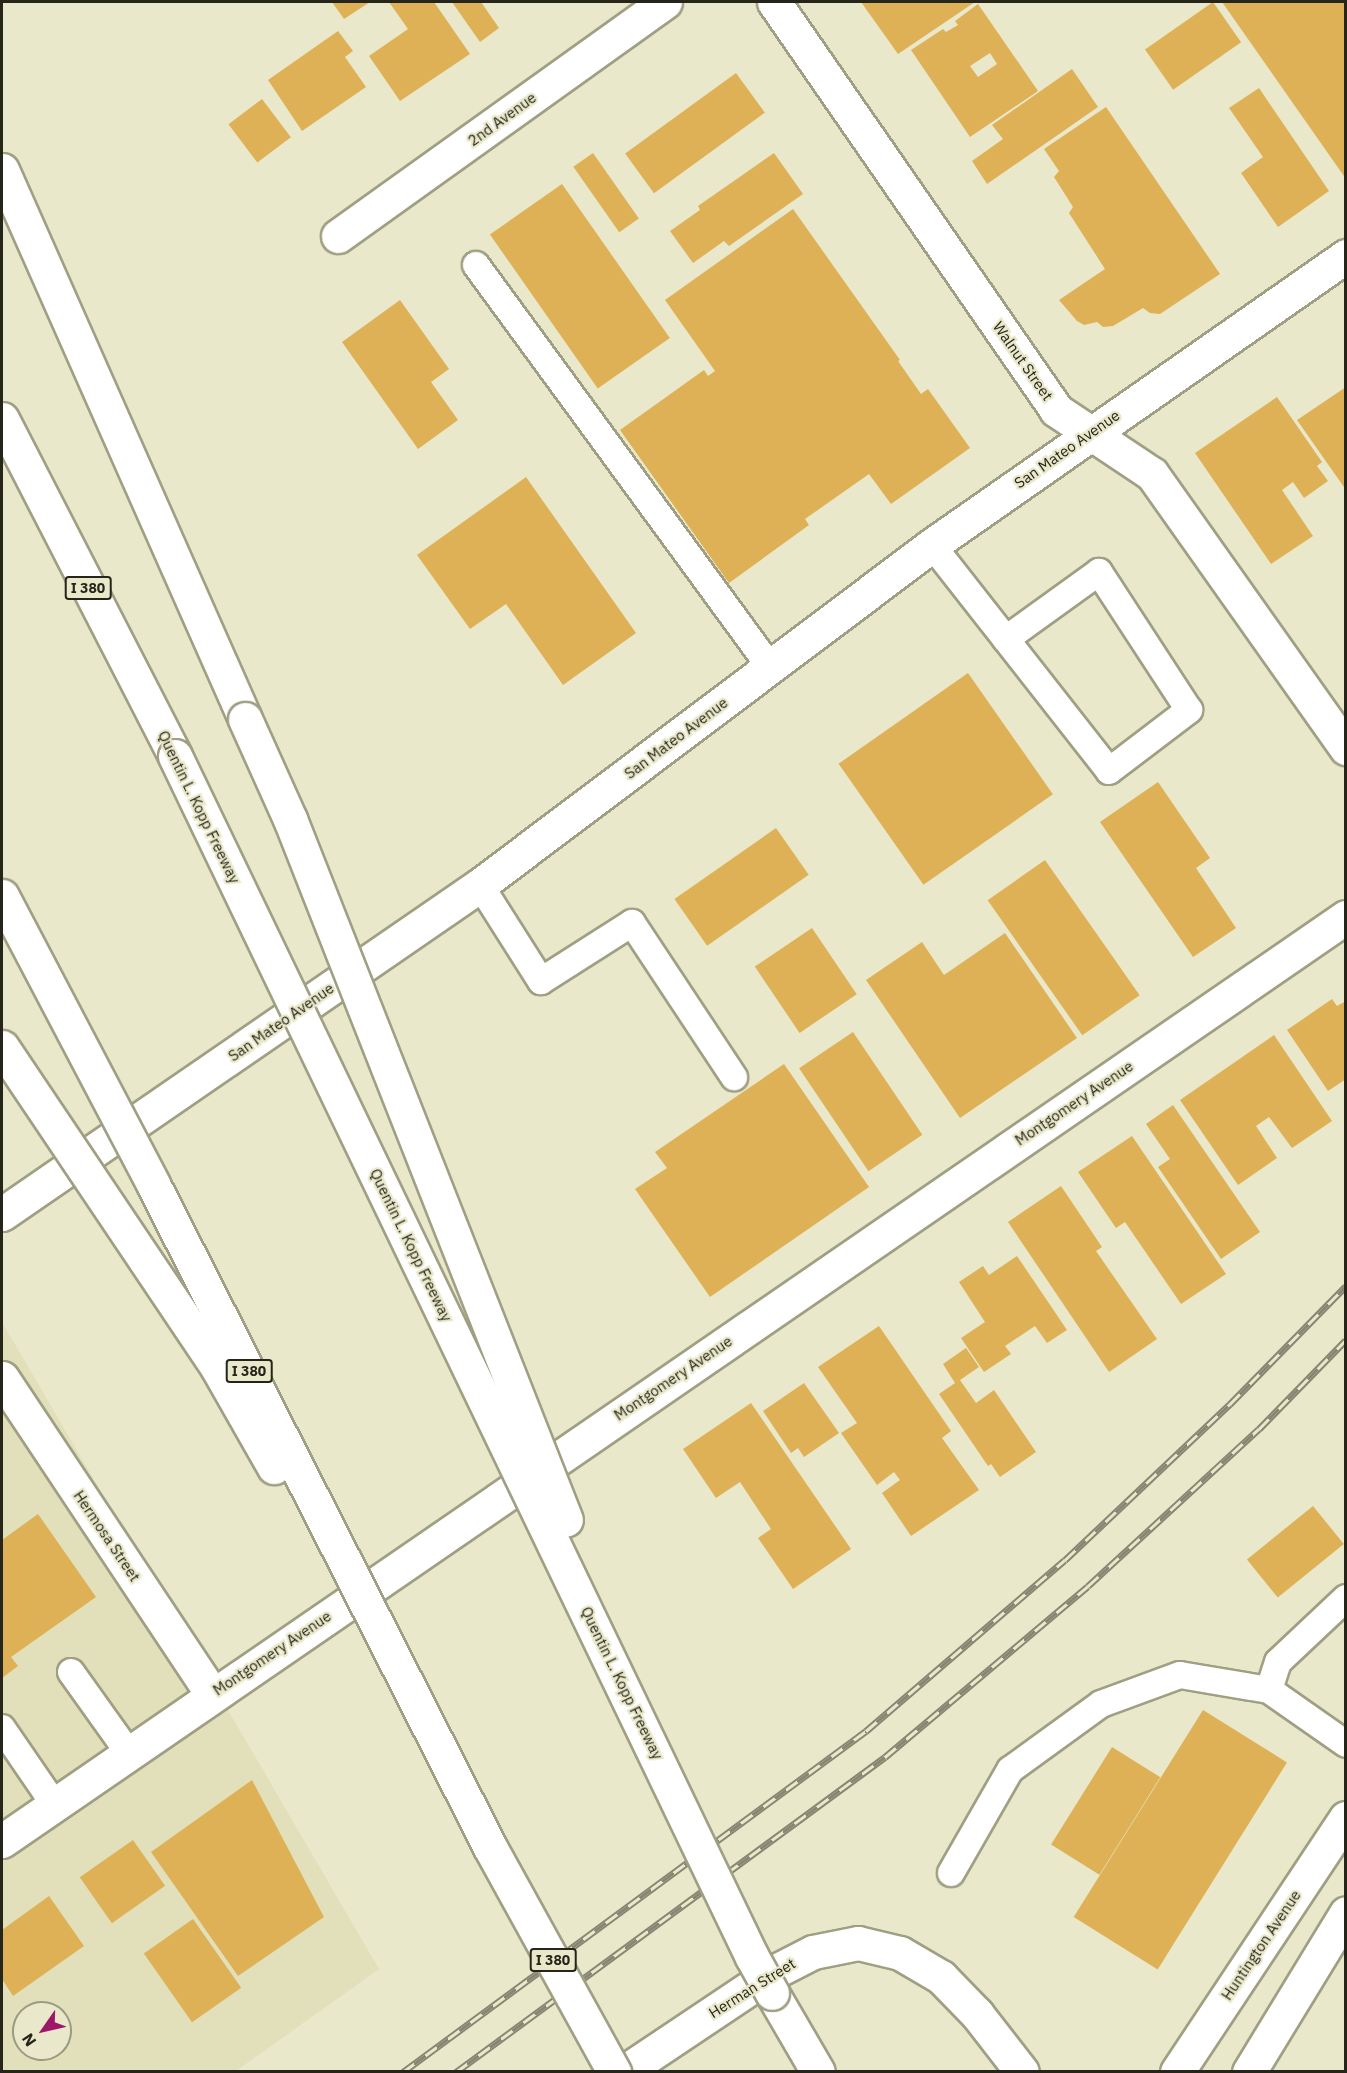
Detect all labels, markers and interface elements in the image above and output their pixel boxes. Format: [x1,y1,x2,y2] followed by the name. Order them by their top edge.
[464,88,540,150] street label: 2nd Avenue
[989,318,1057,404] street label: Walnut Street
[1011,406,1123,492] street label: San Mateo Avenue
[64,577,112,599] road number: I 380
[621,693,731,783] street label: San Mateo Avenue
[154,728,244,886] street label: Quentin L. Kopp Freeway
[225,979,337,1065] street label: San Mateo Avenue
[1012,1057,1136,1149] street label: Montgomery Avenue
[366,1166,456,1324] street label: Quentin L. Kopp Freeway
[611,1332,735,1424] street label: Montgomery Avenue
[225,1360,273,1382] road number: I 380
[70,1487,144,1585] street label: Hermosa Street
[577,1604,667,1762] street label: Quentin L. Kopp Freeway
[210,1607,334,1699] street label: Montgomery Avenue
[1218,1887,1304,2003] street label: Huntington Avenue
[529,1949,577,1971] road number: I 380
[705,1954,799,2022] street label: Herman Street
[12,2001,72,2061] north arrow
[17,2030,40,2050] text: N

